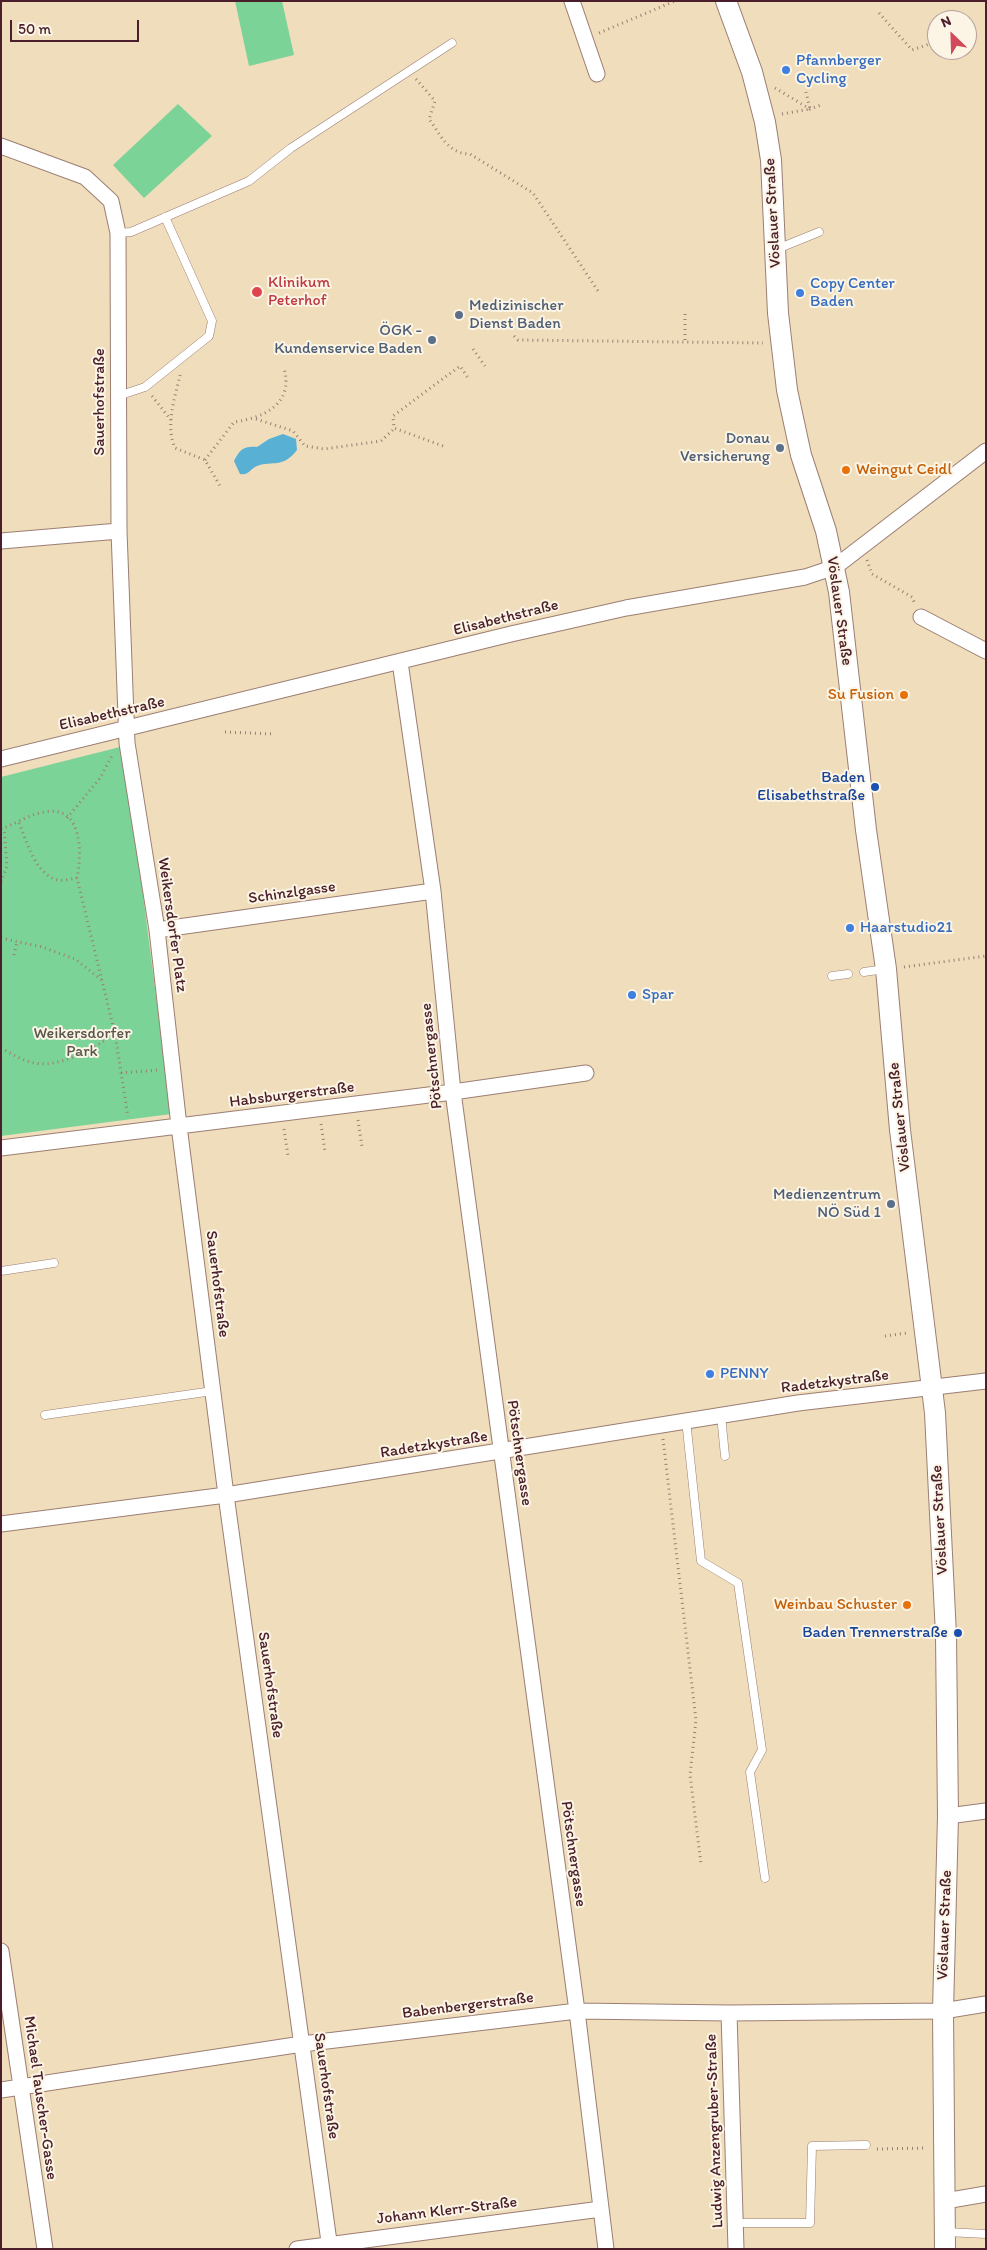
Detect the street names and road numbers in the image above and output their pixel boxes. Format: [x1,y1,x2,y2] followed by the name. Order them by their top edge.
[761,158,785,268] street label: Vöslauer Straße
[90,348,110,456] street label: Sauerhofstraße
[822,555,856,667] street label: Vöslauer Straße
[451,596,561,640] street label: Elisabethstraße
[57,693,167,735] street label: Elisabethstraße
[153,856,191,994] street label: Weikersdorfer Platz
[247,877,337,909] street label: Schinzlgasse
[417,1002,447,1110] street label: Pötschnergasse
[885,1061,915,1173] street label: Vöslauer Straße
[228,1078,356,1112] street label: Habsburgerstraße
[201,1230,233,1338] street label: Sauerhofstraße
[780,1366,890,1398] street label: Radetzkystraße
[502,1399,536,1507] street label: Pötschnergasse
[379,1427,489,1463] street label: Radetzkystraße
[928,1465,952,1575] street label: Vöslauer Straße
[253,1630,287,1740] street label: Sauerhofstraße
[556,1800,590,1908] street label: Pötschnergasse
[933,1870,957,1980] street label: Vöslauer Straße
[401,1988,535,2024] street label: Babenbergerstraße
[19,2015,61,2181] street label: Michael Tauscher-Gasse
[309,2031,343,2141] street label: Sauerhofstraße
[702,2033,728,2229] street label: Ludwig Anzengruber-Straße
[376,2193,518,2229] street label: Johann Klerr-Straße

